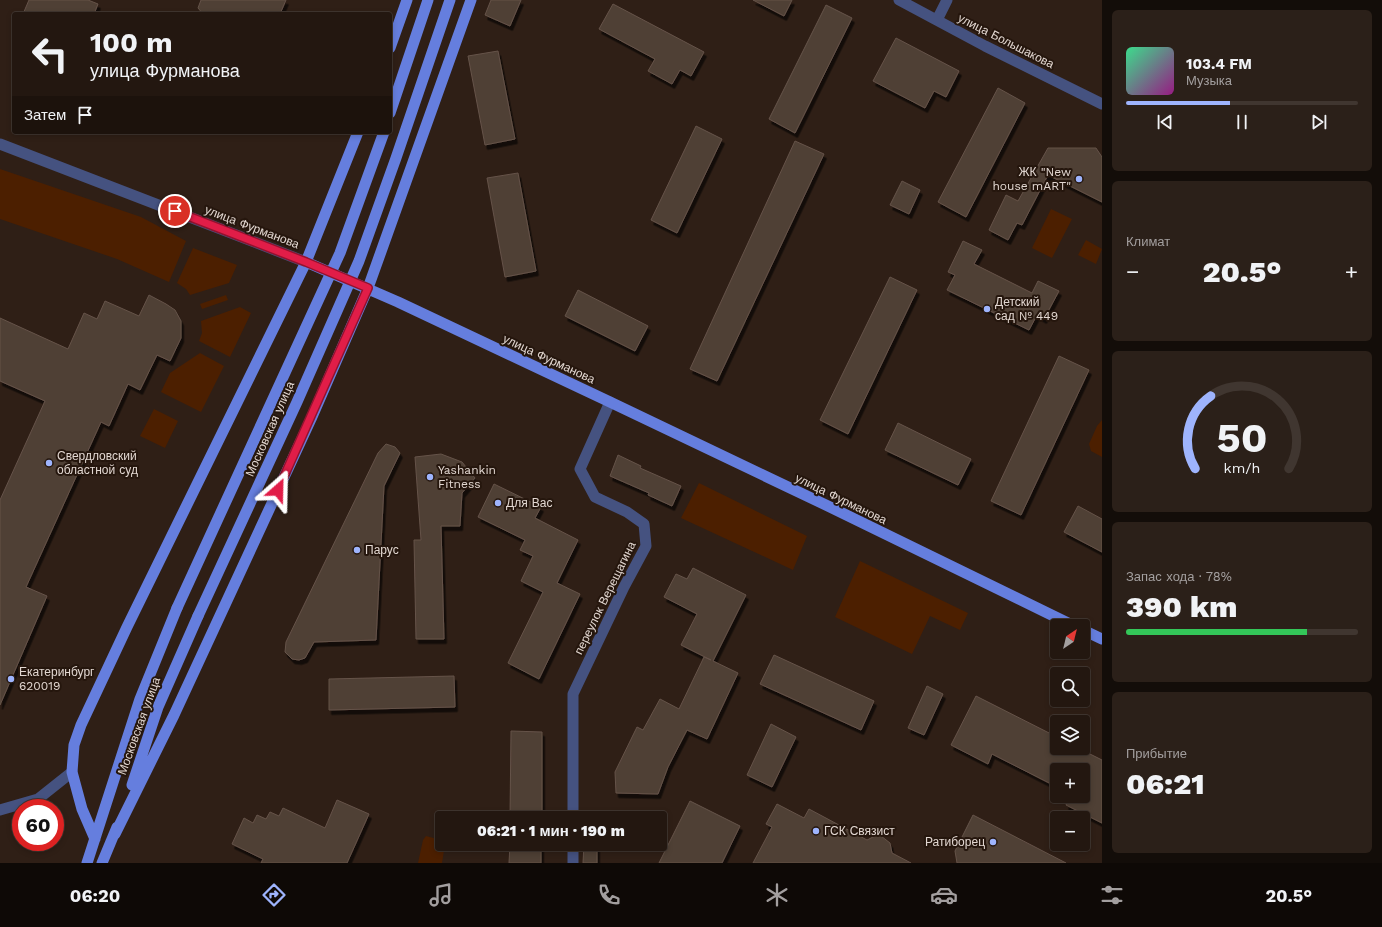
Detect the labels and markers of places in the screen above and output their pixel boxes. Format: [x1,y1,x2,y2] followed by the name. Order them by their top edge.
[992,165,1071,193] place label: ЖК "New house mART"
[1074,174,1084,184] marker: ЖК "New house mART"
[158,194,192,228] pin
[995,295,1058,323] place label: Детский сад № 449
[982,304,992,314] marker: Детский сад № 449
[57,449,138,477] place label: Свердловский областной суд
[44,458,54,468] marker: Свердловский областной суд
[438,463,496,491] place label: Yashankin Fitness
[425,472,435,482] marker: Yashankin Fitness
[506,496,552,510] place label: Для Вас
[493,498,503,508] marker: Для Вас
[365,543,399,557] place label: Парус
[352,545,362,555] marker: Парус
[19,665,95,693] place label: Екатеринбург 620019
[6,674,16,684] marker: Екатеринбург 620019
[824,824,895,838] place label: ГСК Связист
[811,826,821,836] marker: ГСК Связист
[925,835,985,849] place label: Ратиборец
[988,837,998,847] marker: Ратиборец

